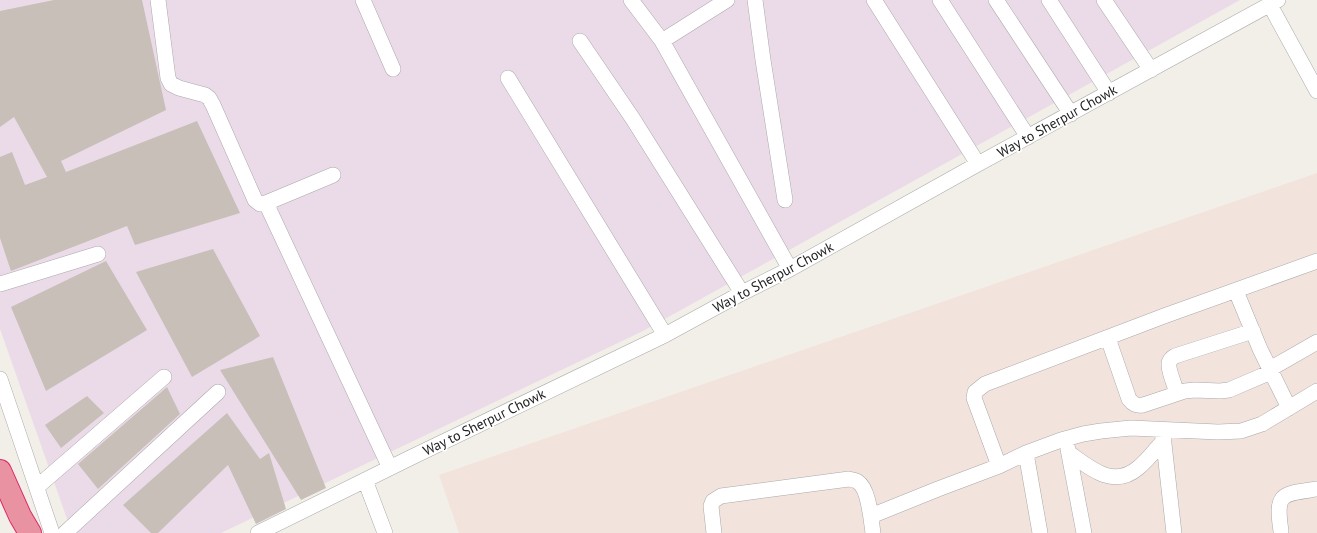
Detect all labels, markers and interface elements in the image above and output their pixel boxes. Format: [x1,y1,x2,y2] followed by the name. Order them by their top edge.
[994,80,1120,161] street label: Way to Sherpur Chowk
[710,237,837,316] street label: Way to Sherpur Chowk
[420,384,548,459] street label: Way to Sherpur Chowk

